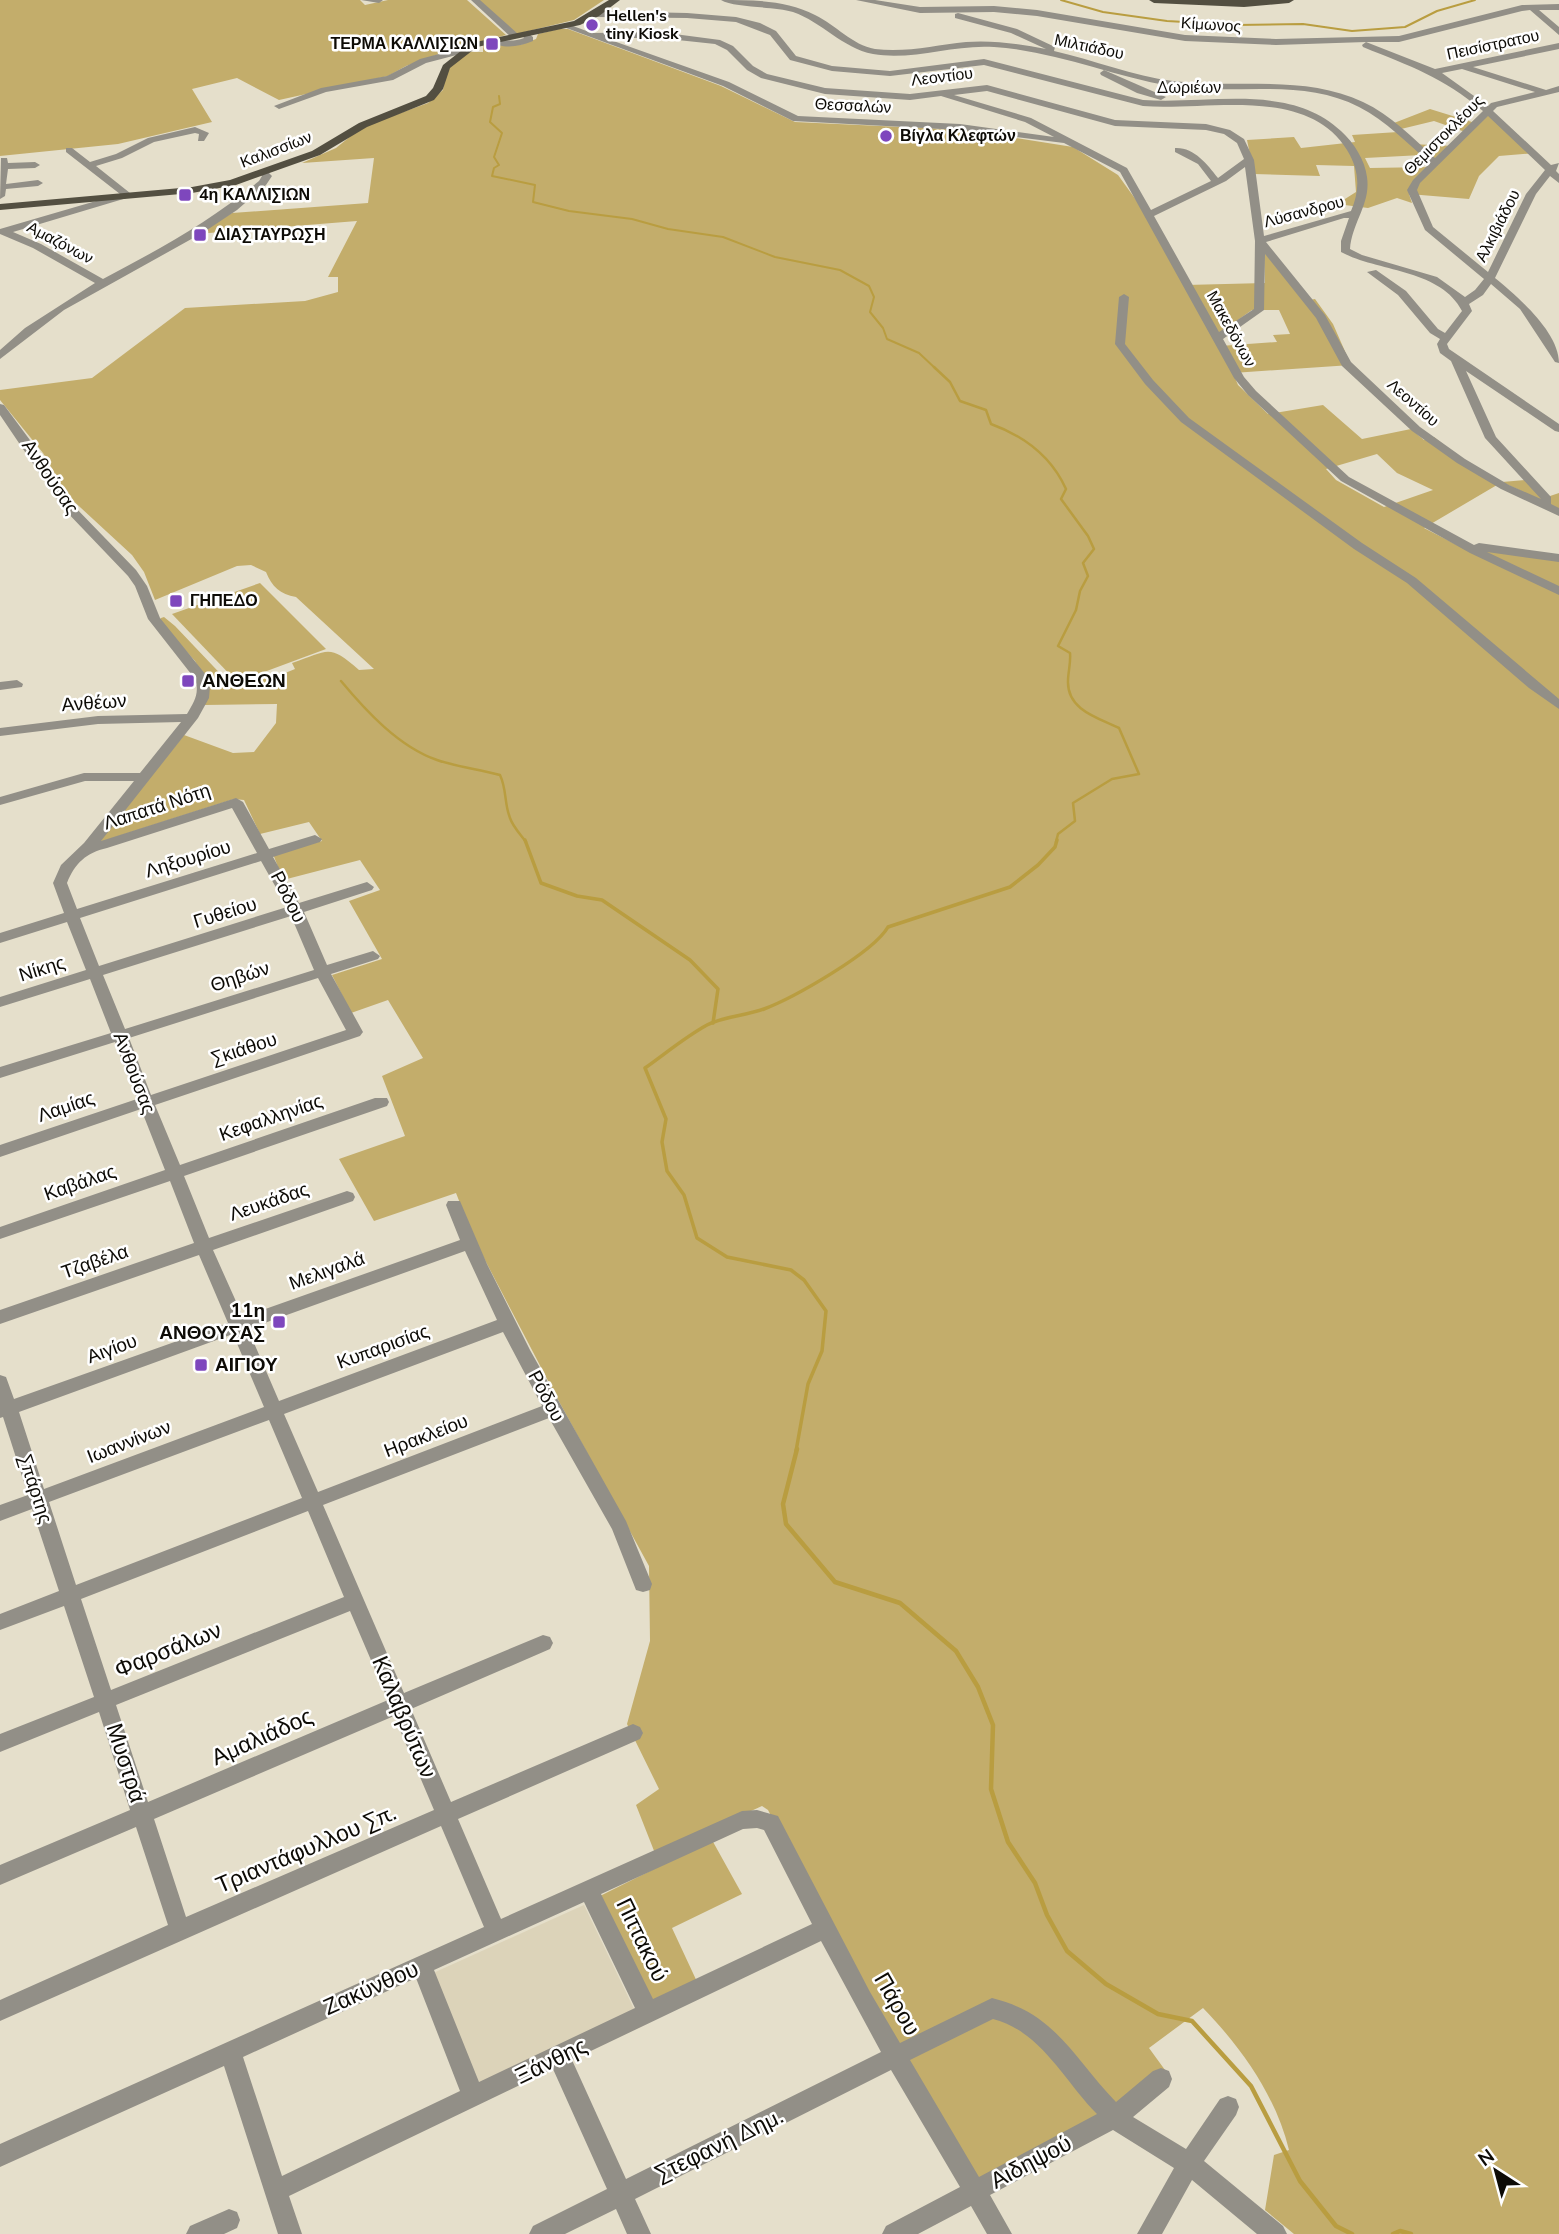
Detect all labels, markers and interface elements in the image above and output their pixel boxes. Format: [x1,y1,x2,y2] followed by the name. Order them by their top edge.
[606,5,679,45] place label: Hellen's tiny Kiosk
[1180,12,1242,38] street label: Κίμωνος
[584,17,600,33] marker: Hellen's tiny Kiosk
[1445,24,1541,66] street label: Πεισίστρατου
[1052,29,1126,65] street label: Μιλτιάδου
[330,33,478,55] place label: ΤΕΡΜΑ ΚΑΛΛΙΣΙΩΝ
[484,36,500,52] marker: ΤΕΡΜΑ ΚΑΛΛΙΣΙΩΝ
[910,62,974,92] street label: Λεοντίου
[1157,77,1221,99] street label: Δωριέων
[1399,90,1489,180] street label: Θεμιστοκλέους
[814,93,892,119] street label: Θεσσαλών
[900,125,1016,147] place label: Βίγλα Κλεφτών
[237,126,315,174] street label: Καλισσίων
[878,128,894,144] marker: Βίγλα Κλεφτών
[199,184,310,206] place label: 4η ΚΑΛΛΙΣΙΩΝ
[1470,186,1526,266] street label: Αλκιβιάδου
[177,187,193,203] marker: 4η ΚΑΛΛΙΣΙΩΝ
[1261,191,1347,233] street label: Λύσανδρου
[23,216,97,270] street label: Αμαζόνων
[214,224,325,246] place label: ΔΙΑΣΤΑΥΡΩΣΗ
[192,227,208,243] marker: ΔΙΑΣΤΑΥΡΩΣΗ
[1201,287,1261,371] street label: Μακεδόνων
[1382,374,1444,432] street label: Λεοντίου
[15,434,85,520] street label: Ανθούσας
[190,590,258,612] place label: ΓΗΠΕΔΟ
[168,593,184,609] marker: ΓΗΠΕΔΟ
[202,668,286,694] place label: ΑΝΘΕΩΝ
[180,673,196,689] marker: ΑΝΘΕΩΝ
[61,688,127,718] street label: Ανθέων
[100,777,214,837] street label: Λαπατά Νότη
[142,834,234,884] street label: Ληξουρίου
[264,867,312,927] street label: Ρόδου
[190,891,260,935] street label: Γυθείου
[16,950,68,988] street label: Νίκης
[207,955,273,999] street label: Θηβών
[208,1026,280,1072] street label: Σκιάθου
[107,1029,161,1117] street label: Ανθούσας
[34,1085,98,1129] street label: Λαμίας
[216,1088,326,1148] street label: Κεφαλληνίας
[40,1159,120,1207] street label: Καβάλας
[226,1176,312,1228] street label: Λευκάδας
[58,1238,132,1286] street label: Τζαβέλα
[286,1245,368,1297] street label: Μελιγαλά
[159,1298,265,1346] place label: 11η ΑΝΘΟΥΣΑΣ
[271,1314,287,1330] marker: 11η ΑΝΘΟΥΣΑΣ
[333,1318,433,1376] street label: Κυπαρισίας
[83,1328,141,1370] street label: Αιγίου
[215,1352,278,1378] place label: ΑΙΓΙΟΥ
[193,1357,209,1373] marker: ΑΙΓΙΟΥ
[522,1366,570,1426] street label: Ρόδου
[380,1408,472,1464] street label: Ηρακλείου
[83,1414,175,1470] street label: Ιωαννίνων
[12,1451,58,1527] street label: Σπάρτης
[110,1614,226,1686] street label: Φαρσάλων
[364,1651,444,1783] street label: Καλαβρύτων
[206,1701,318,1773] street label: Αμαλιάδος
[99,1719,153,1807] street label: Μυστρά
[211,1797,401,1901] street label: Τριαντάφυλλου Σπ.
[608,1893,676,1987] street label: Πιττακού
[319,1953,423,2023] street label: Ζακύνθου
[866,1967,928,2041] street label: Πάρου
[510,2030,592,2092] street label: Ξάνθης
[650,2101,788,2189] street label: Στεφανή Δημ.
[985,2128,1077,2196] street label: Αιδηψού
[1461,2136,1531,2206] north arrow
[1473,2143,1500,2173] text: N

